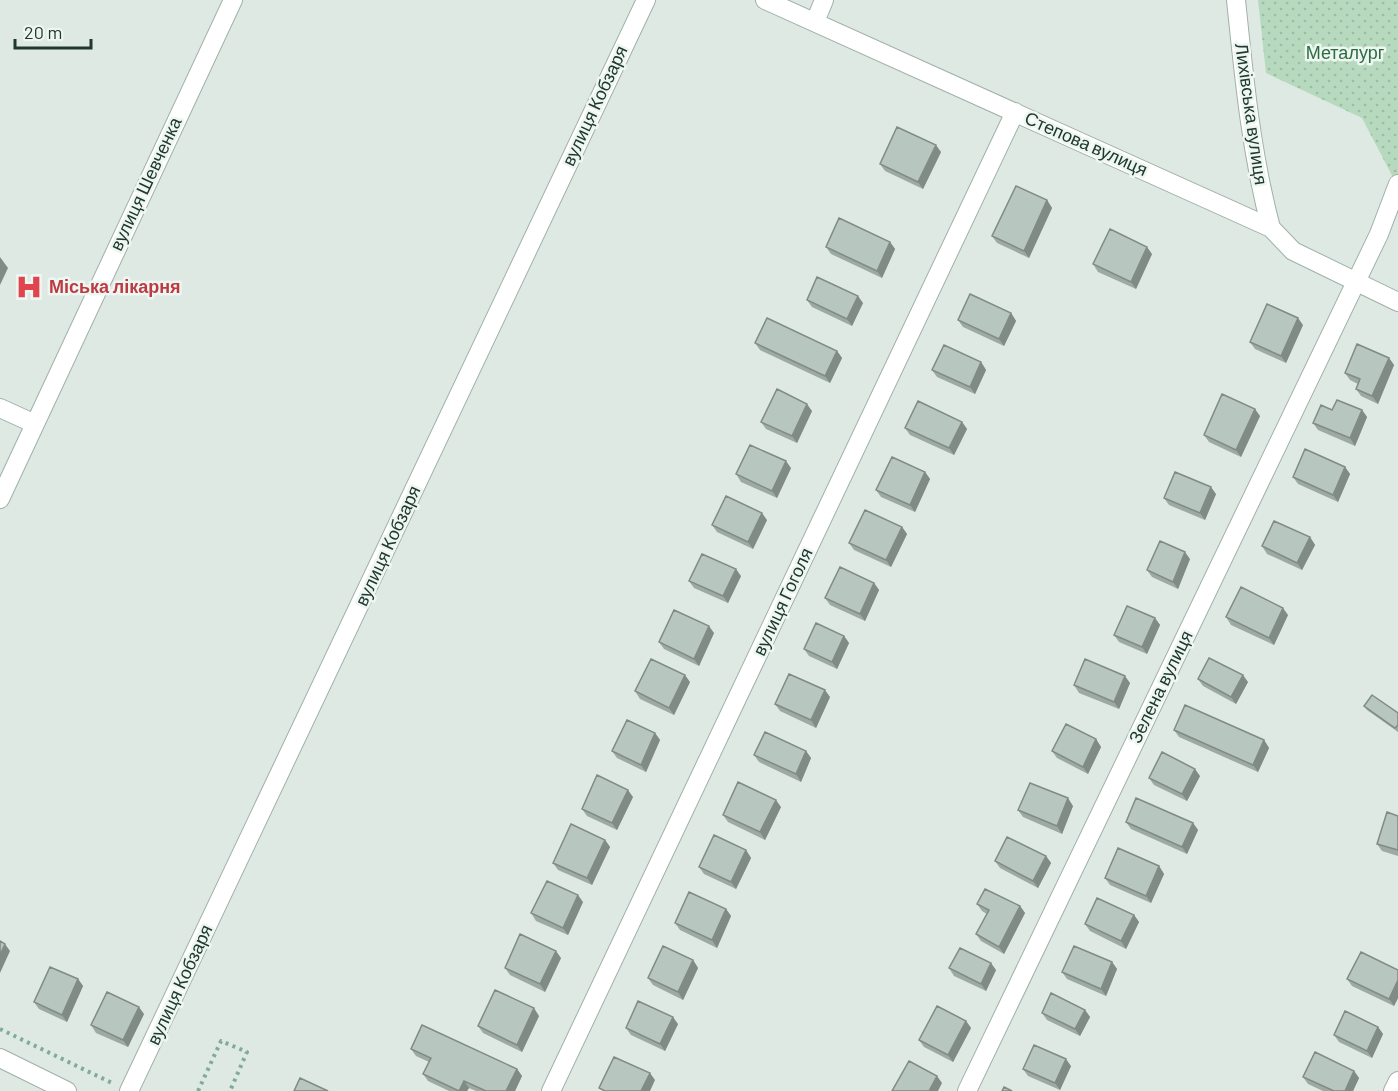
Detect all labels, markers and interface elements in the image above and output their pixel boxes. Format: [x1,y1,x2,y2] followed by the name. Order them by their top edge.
[15,12,92,50] scale bar
[24,21,62,43] text: 20 m
[1306,41,1385,63] park label: Металург
[557,42,632,169] street label: вулиця Кобзаря
[1231,42,1273,186] street label: Лихівська вулиця
[1022,106,1151,180] street label: Степова вулиця
[105,112,186,254] street label: вулиця Шевченка
[14,272,44,302] hospital icon: Міська лікарня
[49,275,181,297] place label: Міська лікарня
[350,482,425,609] street label: вулиця Кобзаря
[747,544,817,659] street label: вулиця Гоголя
[1123,627,1197,747] street label: Зелена вулиця
[142,921,217,1048] street label: вулиця Кобзаря

